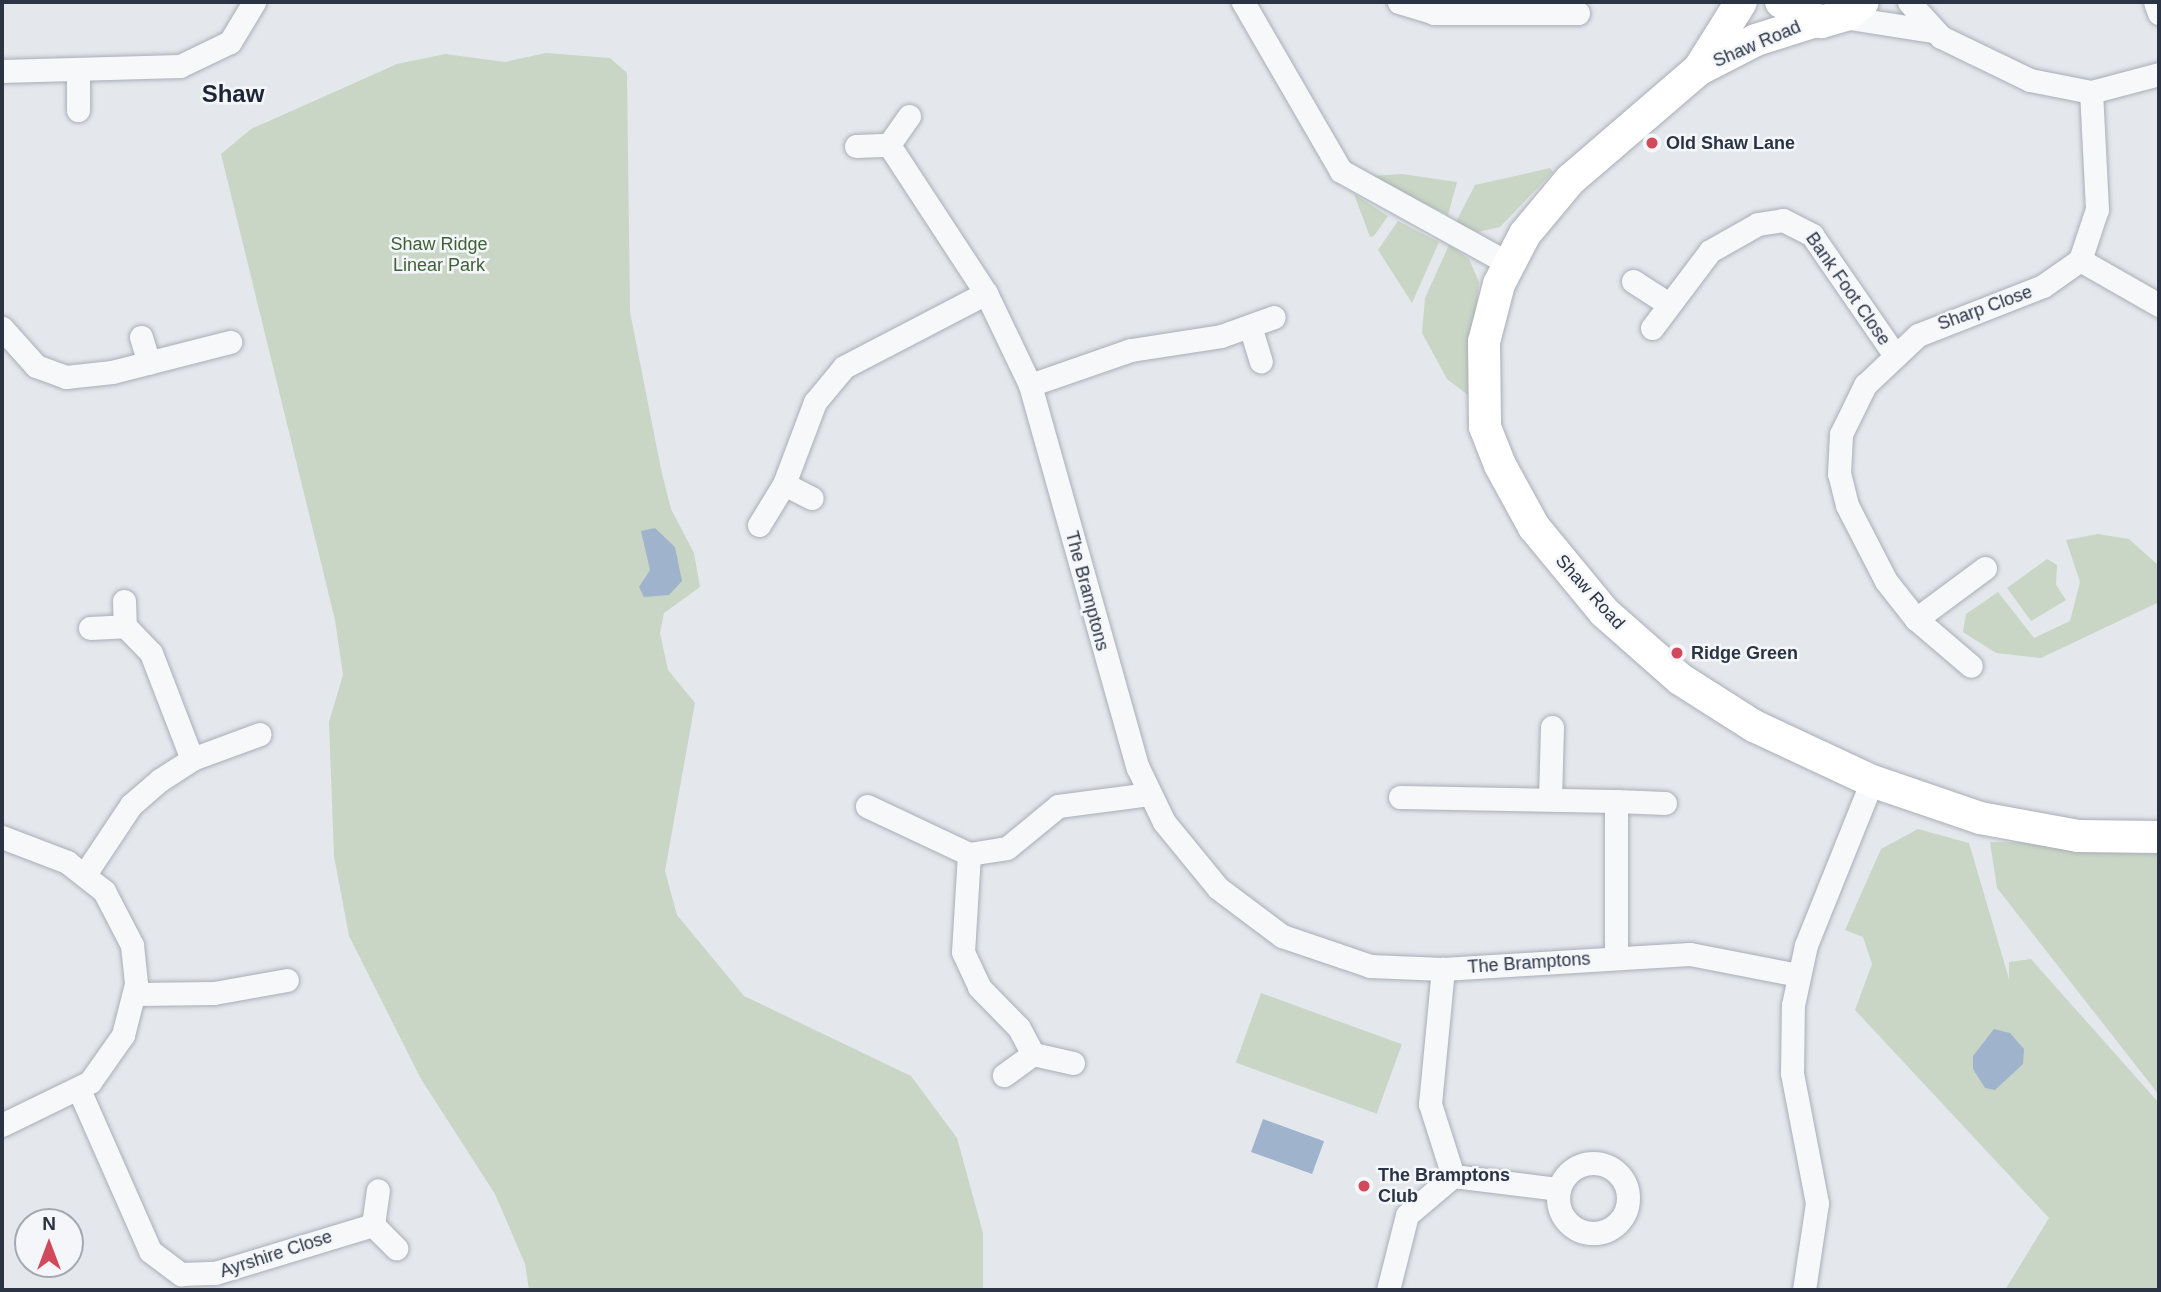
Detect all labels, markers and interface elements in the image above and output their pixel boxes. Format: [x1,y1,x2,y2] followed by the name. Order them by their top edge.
[1710,16,1804,72] street label: Shaw Road
[202,80,264,108] district label: Shaw
[1666,132,1795,154] place label: Old Shaw Lane
[1644,135,1660,151] marker: Old Shaw Lane
[1801,228,1895,350] street label: Bank Foot Close
[390,234,488,276] park label: Shaw Ridge Linear Park
[1935,281,2035,335] street label: Sharp Close
[1061,529,1113,653] street label: The Bramptons
[1551,550,1629,634] street label: Shaw Road
[1691,642,1798,664] place label: Ridge Green
[1669,645,1685,661] marker: Ridge Green
[1467,948,1591,978] street label: The Bramptons
[1378,1165,1510,1208] place label: The Bramptons Club
[1356,1178,1372,1194] marker: The Bramptons Club
[14,1208,84,1278] north arrow
[42,1213,56,1234] text: N
[217,1226,335,1282] street label: Ayrshire Close

